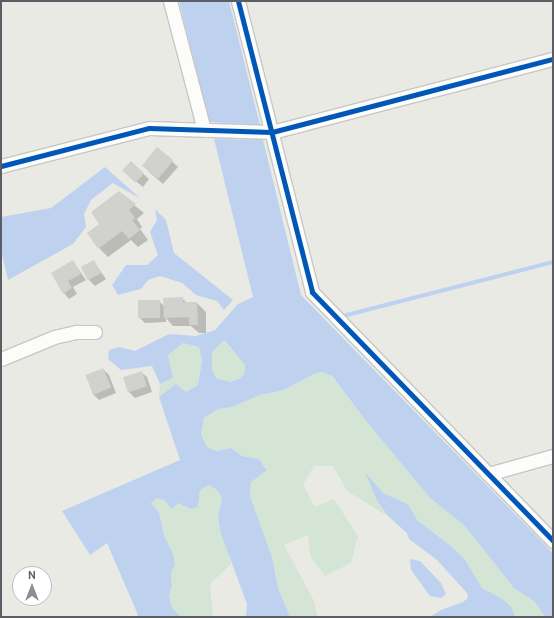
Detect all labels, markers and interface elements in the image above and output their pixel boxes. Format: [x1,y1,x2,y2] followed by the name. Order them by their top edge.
[12,566,52,606] north arrow
[28,568,36,582] text: N

